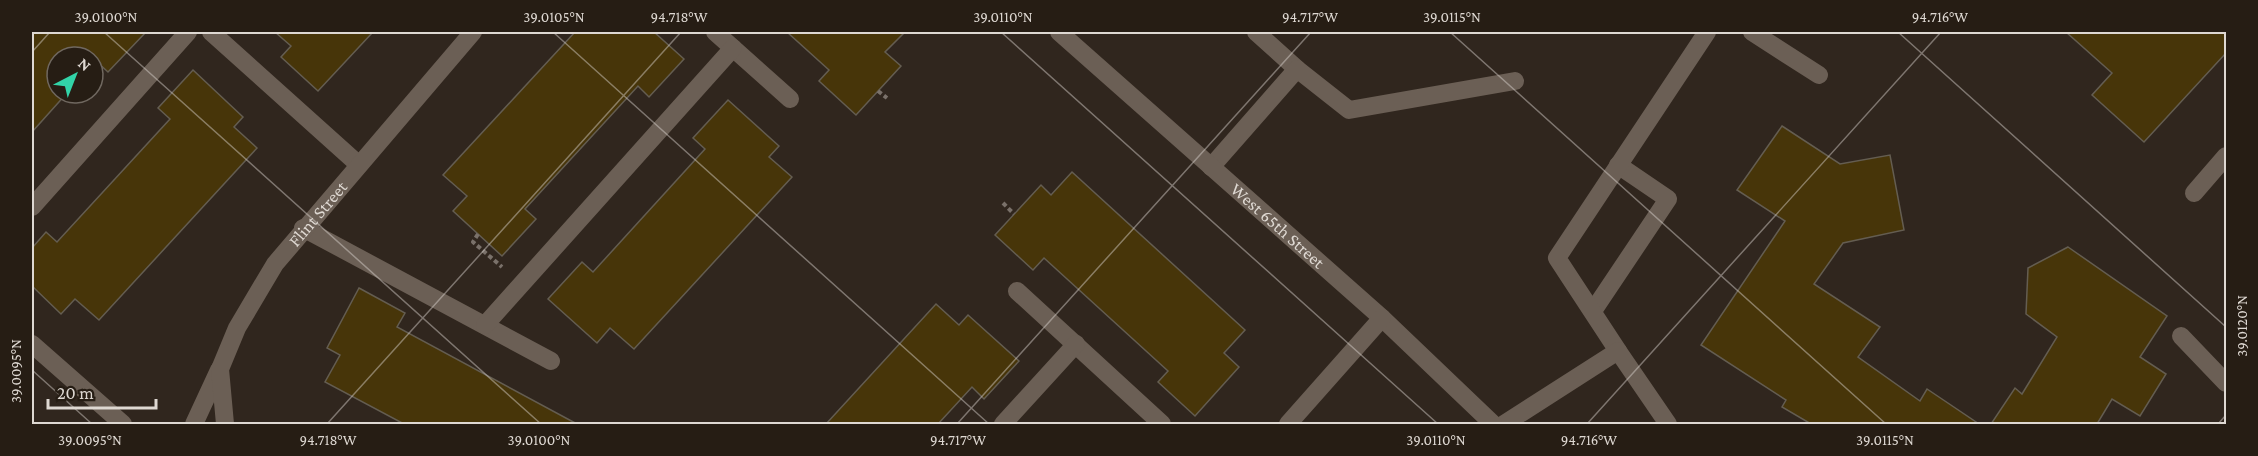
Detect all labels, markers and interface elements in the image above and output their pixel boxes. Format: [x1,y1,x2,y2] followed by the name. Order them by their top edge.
[75,9,138,25] text: 39.0100°N
[523,9,585,25] text: 39.0105°N
[650,9,708,25] text: 94.718°W
[973,9,1033,25] text: 39.0110°N
[1282,9,1338,25] text: 94.717°W
[1423,9,1481,25] text: 39.0115°N
[1912,9,1968,25] text: 94.716°W
[45,45,105,105] north arrow
[75,54,95,74] text: N
[284,176,352,251] street label: Flint Street
[1227,179,1329,273] street label: West 65th Street
[2234,295,2250,357] text: 39.0120°N
[8,339,24,403] text: 39.0095°N
[48,372,156,410] scale bar
[57,383,94,403] text: 20 m
[58,432,122,448] text: 39.0095°N
[299,432,357,448] text: 94.718°W
[508,432,571,448] text: 39.0100°N
[930,432,986,448] text: 94.717°W
[1406,432,1466,448] text: 39.0110°N
[1561,432,1617,448] text: 94.716°W
[1856,432,1914,448] text: 39.0115°N

